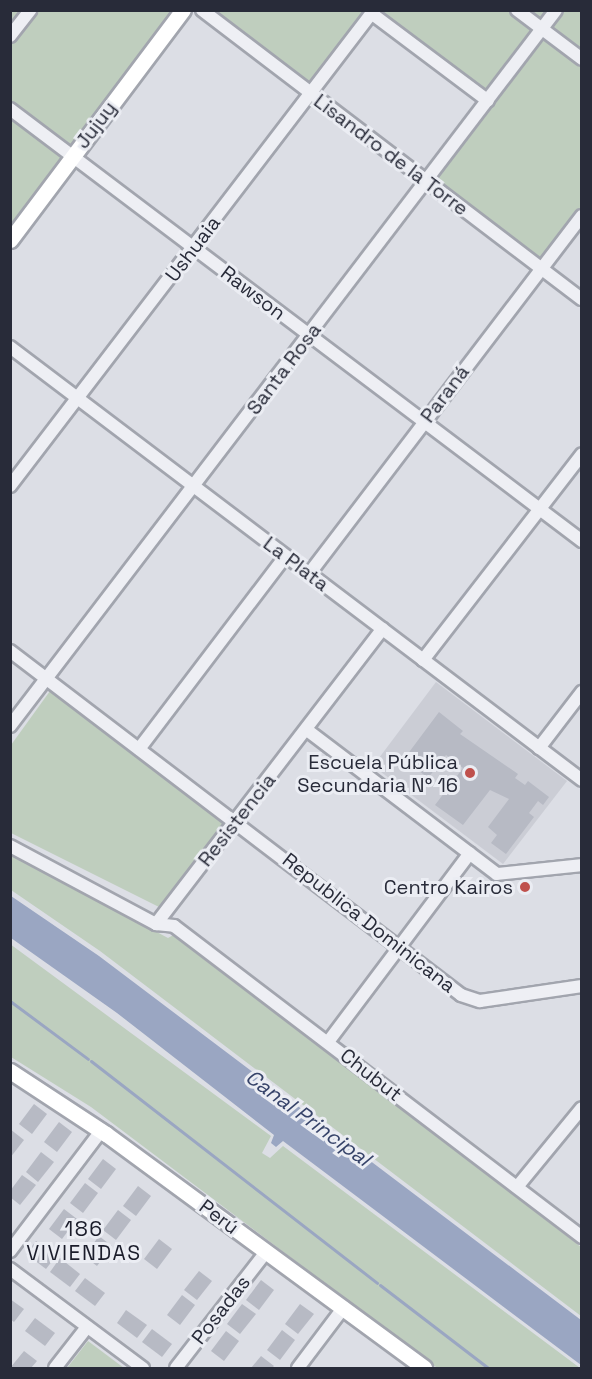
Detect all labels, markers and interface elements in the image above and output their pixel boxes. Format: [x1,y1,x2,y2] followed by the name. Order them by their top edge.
[309,89,473,221] street label: Lisandro de la Torre
[70,97,122,153] street label: Jujuy
[161,211,225,287] street label: Ushuaia
[216,261,290,325] street label: Rawson
[242,318,326,420] street label: Santa Rosa
[416,361,474,427] street label: Paraná
[258,532,334,596] street label: La Plata
[297,750,458,797] place label: Escuela Pública Secundaria N° 16
[463,766,477,780] marker: Escuela Pública Secundaria N° 16
[193,769,281,871] street label: Resistencia
[278,848,460,998] street label: Republica Dominicana
[384,875,513,899] place label: Centro Kairos
[518,880,532,894] marker: Centro Kairos
[335,1044,407,1106] street label: Chubut
[241,1064,375,1172] water label: Canal Principal
[194,1194,244,1240] street label: Perú
[26,1216,142,1266] district label: 186 VIVIENDAS
[187,1271,255,1349] street label: Posadas

